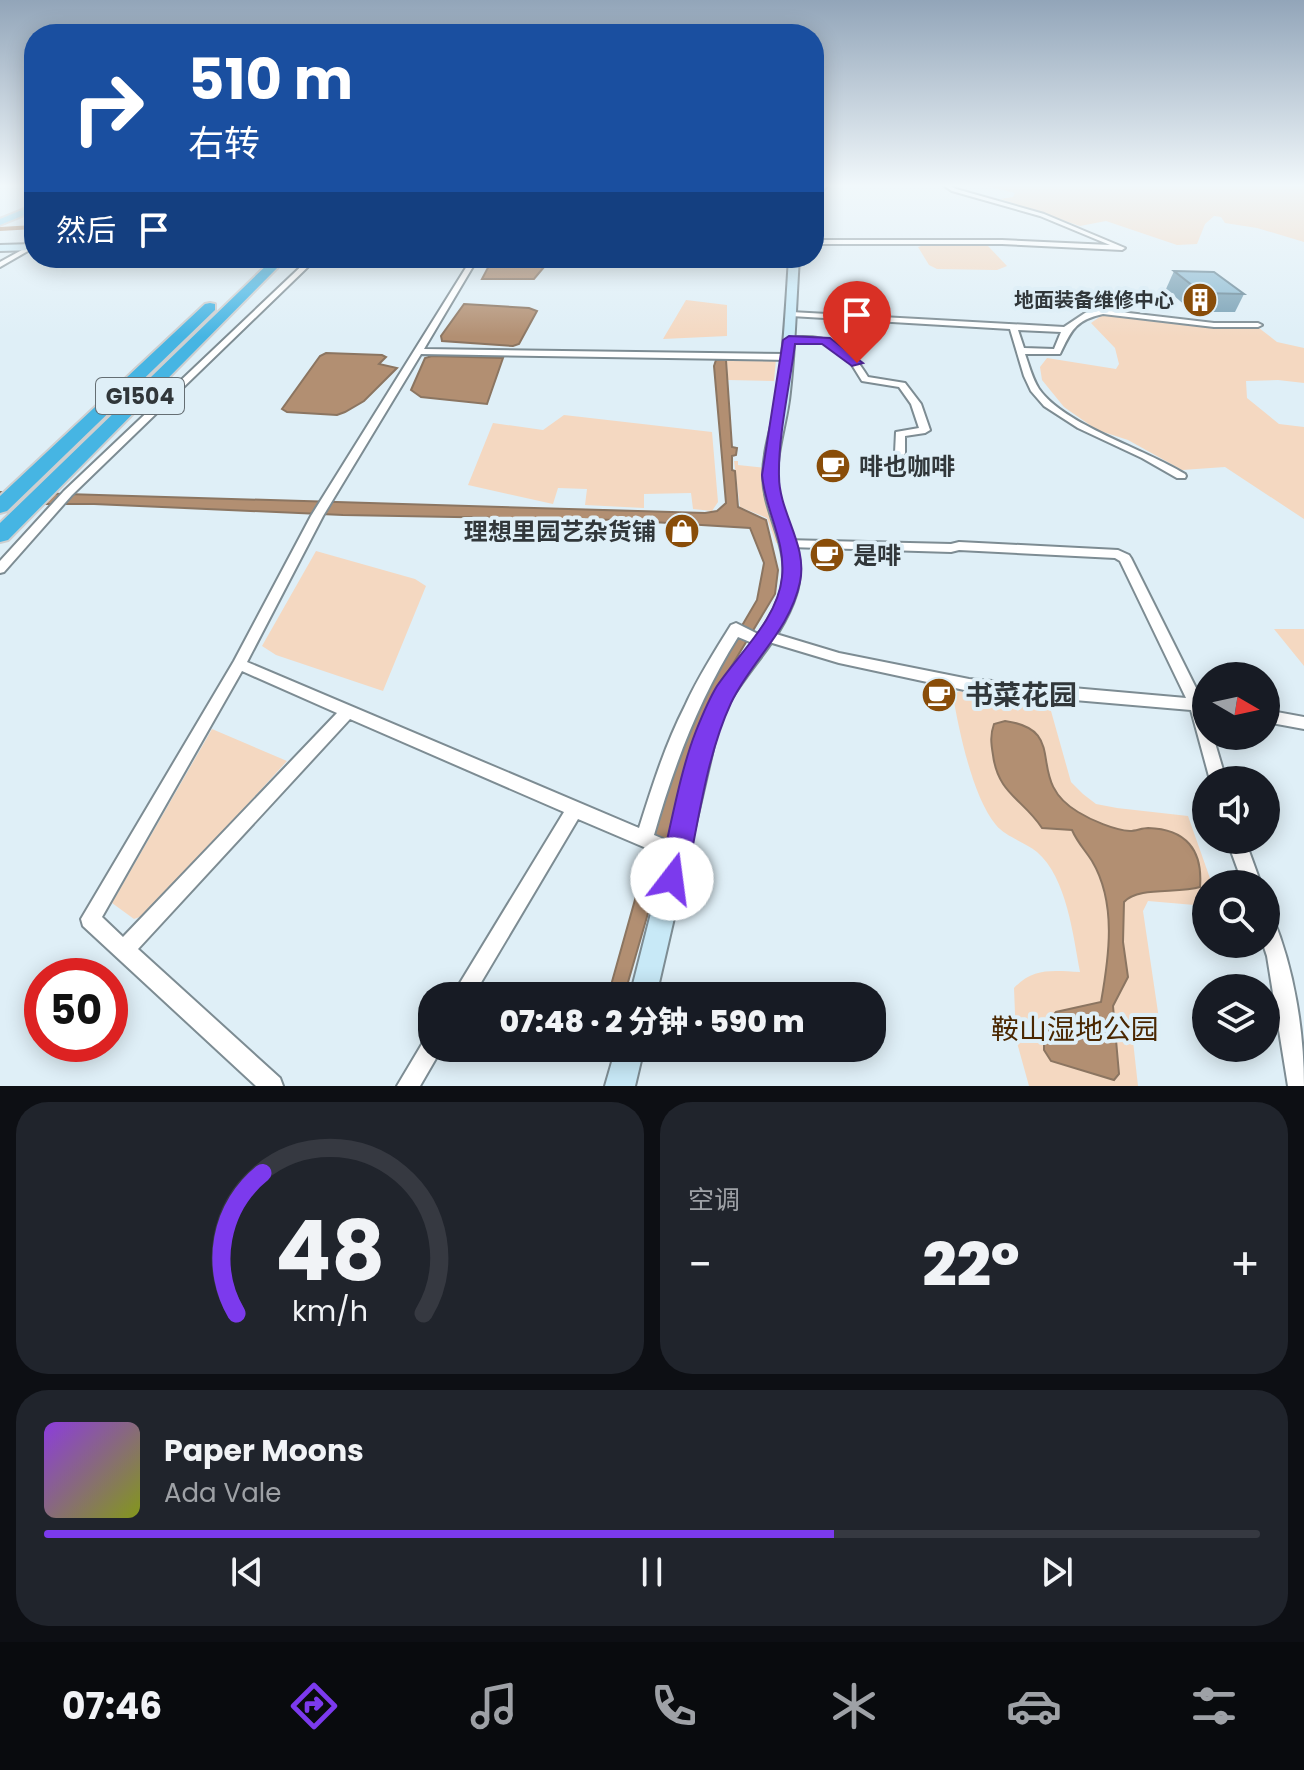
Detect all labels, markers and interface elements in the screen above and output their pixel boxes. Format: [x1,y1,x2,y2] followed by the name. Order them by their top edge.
[188,40,353,119] text: 510 m
[56,56,160,160] icon: right
[188,118,260,169] text: 右转
[132,208,176,252] icon: arrive
[56,209,116,252] text: 然后
[823,281,891,363] pin
[1181,281,1219,319] building icon: 地面装备维修中心
[1014,286,1174,314] place label: 地面装备维修中心
[835,293,879,337] icon: arrive
[96,378,184,414] road number: G1504
[814,447,852,485] cafe icon: 啡也咖啡
[859,450,955,483] place label: 啡也咖啡
[663,512,701,550] shop icon: 理想里园艺杂货铺
[464,515,656,548] place label: 理想里园艺杂货铺
[808,536,846,574] cafe icon: 是啡
[853,539,901,572] place label: 是啡
[1192,662,1280,750] north arrow
[1192,662,1280,1062] map controls
[920,676,958,714] cafe icon: 书菜花园
[965,676,1077,715] place label: 书菜花园
[1192,766,1280,854] button: sound
[630,837,714,921] position arrow
[1192,870,1280,958] button: search
[24,958,128,1062] speed limit sign: 50
[1192,974,1280,1062] button: layers
[499,1000,805,1043] text: 07:48 · 2 分钟 · 590 m
[991,1010,1159,1049] park label: 鞍山湿地公园
[688,1182,740,1218] text: 空调
[275,1193,385,1309] text: 48
[923,1223,1020,1307] text: 22°
[688,1234,712,1295] text: −
[1230,1234,1260,1295] text: +
[292,1291,368,1331] text: km/h
[164,1429,364,1472] text: Paper Moons
[164,1475,281,1511] text: Ada Vale
[225,1550,269,1594] icon: previous
[630,1550,674,1594] icon: pause
[1035,1550,1079,1594] icon: next
[286,1678,342,1734] icon: directions
[466,1678,522,1734] icon: music
[646,1678,702,1734] icon: phone
[826,1678,882,1734] icon: climate
[1006,1678,1062,1734] icon: car
[1186,1678,1242,1734] icon: filters
[62,1681,162,1732] text: 07:46

